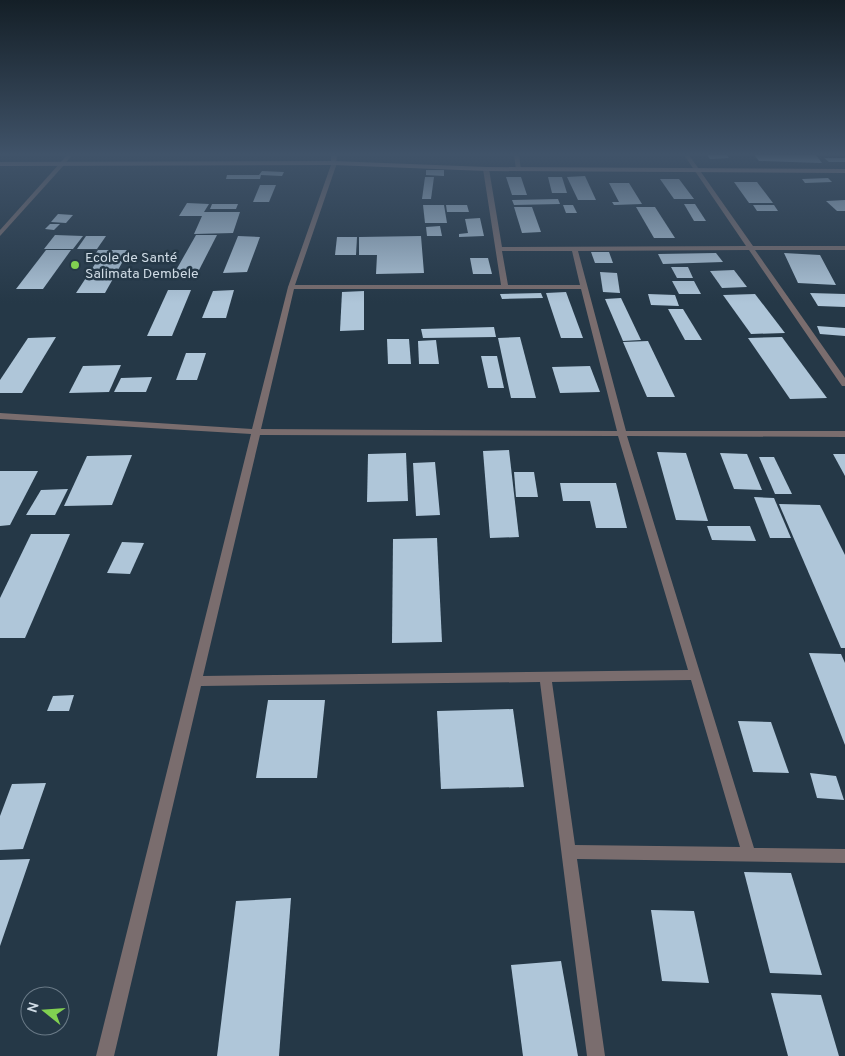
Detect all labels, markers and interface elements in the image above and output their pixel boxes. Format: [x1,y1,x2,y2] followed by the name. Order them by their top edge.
[85,250,199,283] place label: Ecole de Santé Salimata Dembele
[69,259,81,271] marker: Ecole de Santé Salimata Dembele
[20,986,70,1036] north arrow
[24,1000,44,1015] text: N

